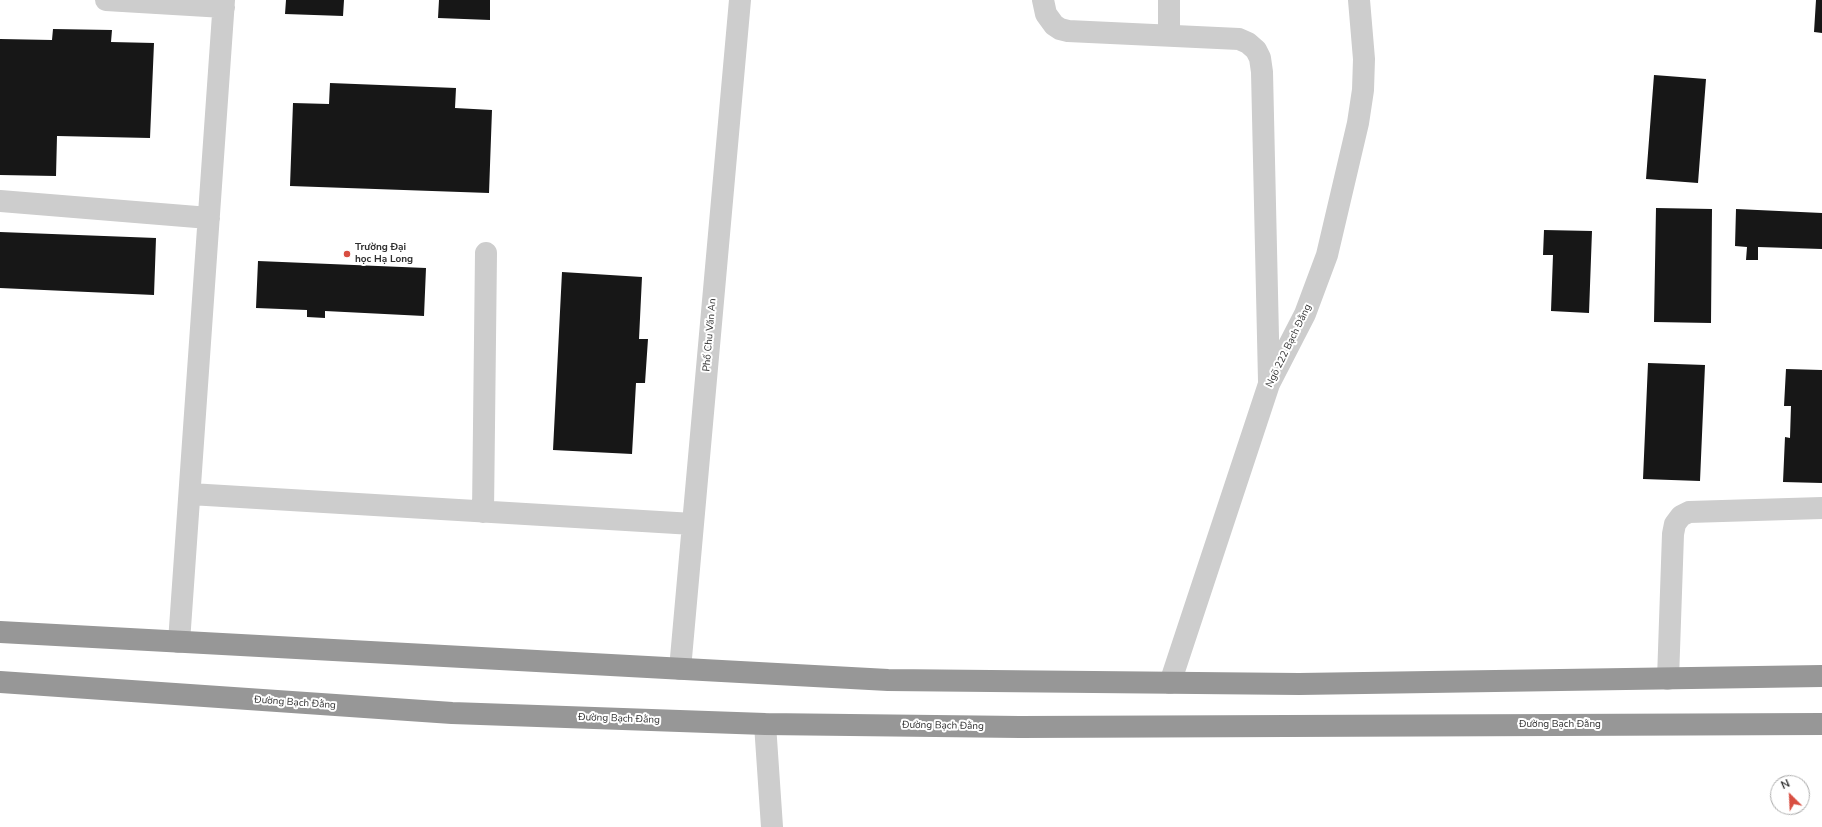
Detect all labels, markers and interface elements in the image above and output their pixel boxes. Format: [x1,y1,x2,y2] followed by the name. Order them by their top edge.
[355,242,413,266] place label: Trường Đại học Hạ Long
[342,249,352,259] marker: Trường Đại học Hạ Long
[701,298,719,372] street label: Phố Chu Văn An
[1264,302,1314,390] street label: Ngõ 222 Bạch Đằng
[254,694,336,712] street label: Đường Bạch Đằng
[578,712,660,726] street label: Đường Bạch Đằng
[902,719,984,733] street label: Đường Bạch Đằng
[1519,719,1601,731] street label: Đường Bạch Đằng
[1770,775,1810,815] north arrow
[1779,776,1792,793] text: N

